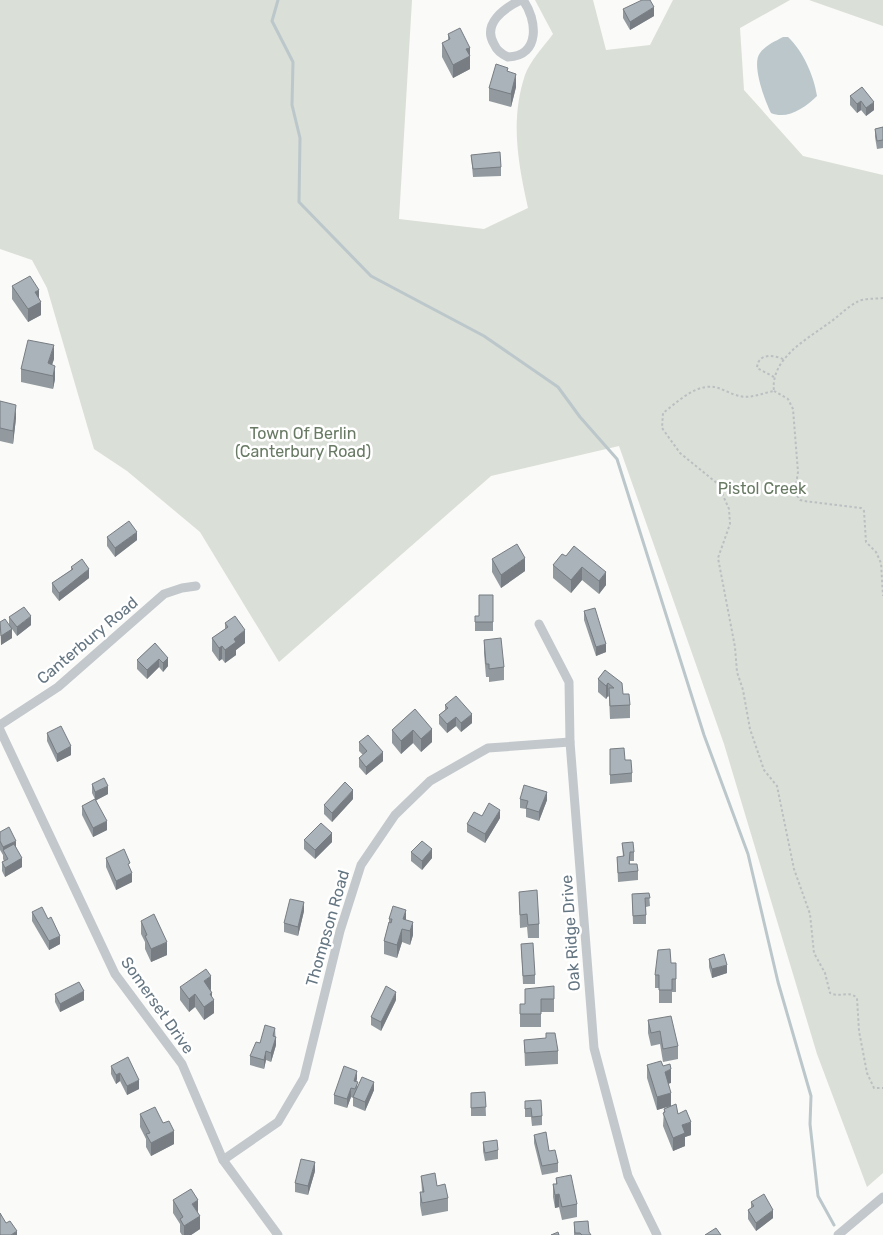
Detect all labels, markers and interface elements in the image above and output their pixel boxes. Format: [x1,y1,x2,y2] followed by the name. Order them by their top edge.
[235,424,371,461] park label: Town Of Berlin (Canterbury Road)
[718,479,807,498] park label: Pistol Creek
[33,593,142,688] street label: Canterbury Road
[302,868,353,989] street label: Thompson Road
[557,874,584,992] street label: Oak Ridge Drive
[117,953,198,1058] street label: Somerset Drive

